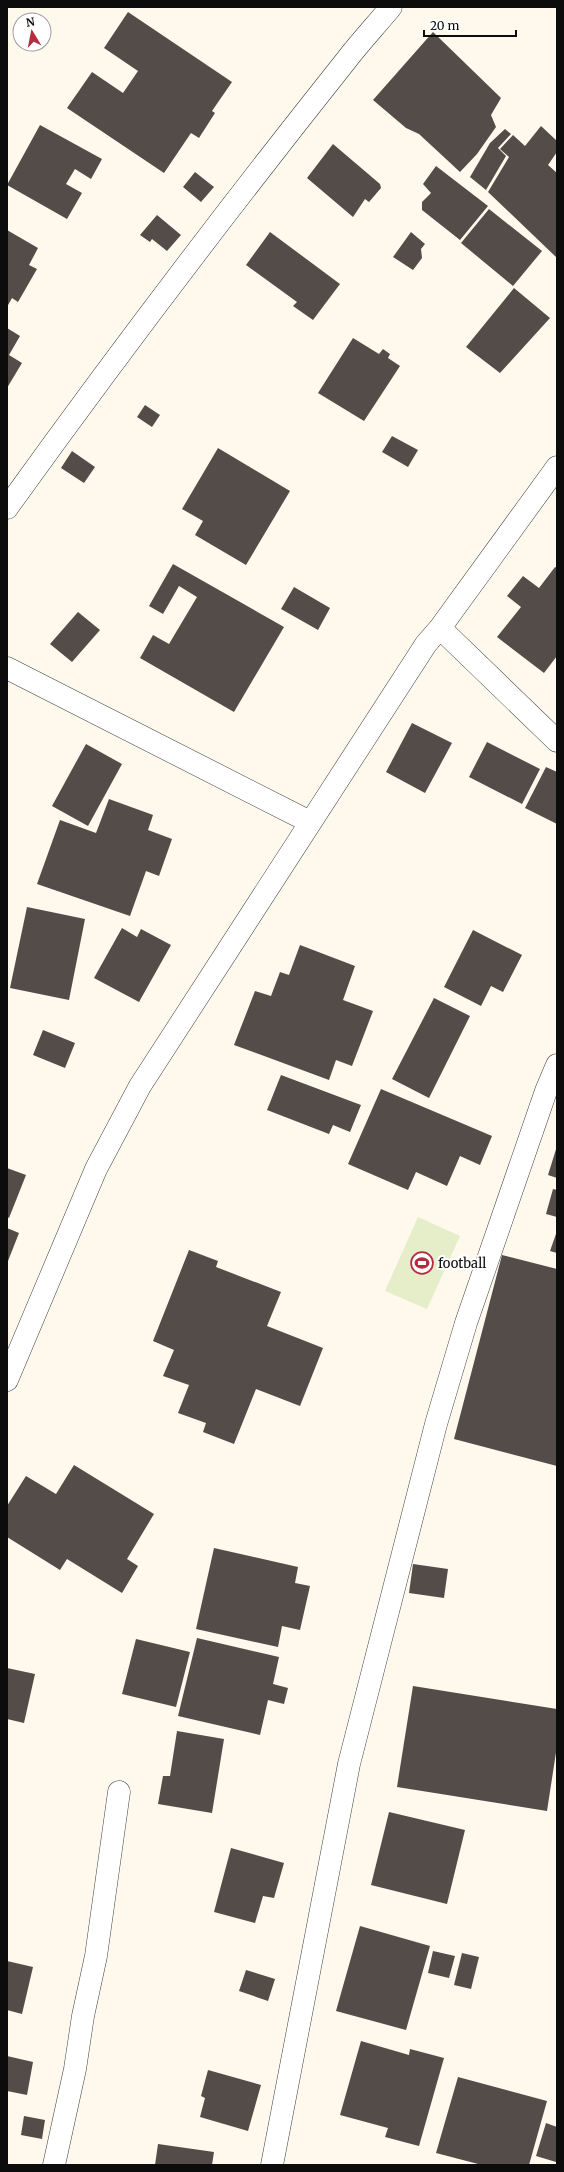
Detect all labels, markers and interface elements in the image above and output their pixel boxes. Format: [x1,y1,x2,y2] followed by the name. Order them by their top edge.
[12,12,52,52] north arrow
[424,12,516,38] scale bar
[25,14,36,30] text: N
[430,18,459,33] text: 20 m
[409,1250,435,1276] sports icon: football
[438,1255,486,1272] place label: football

